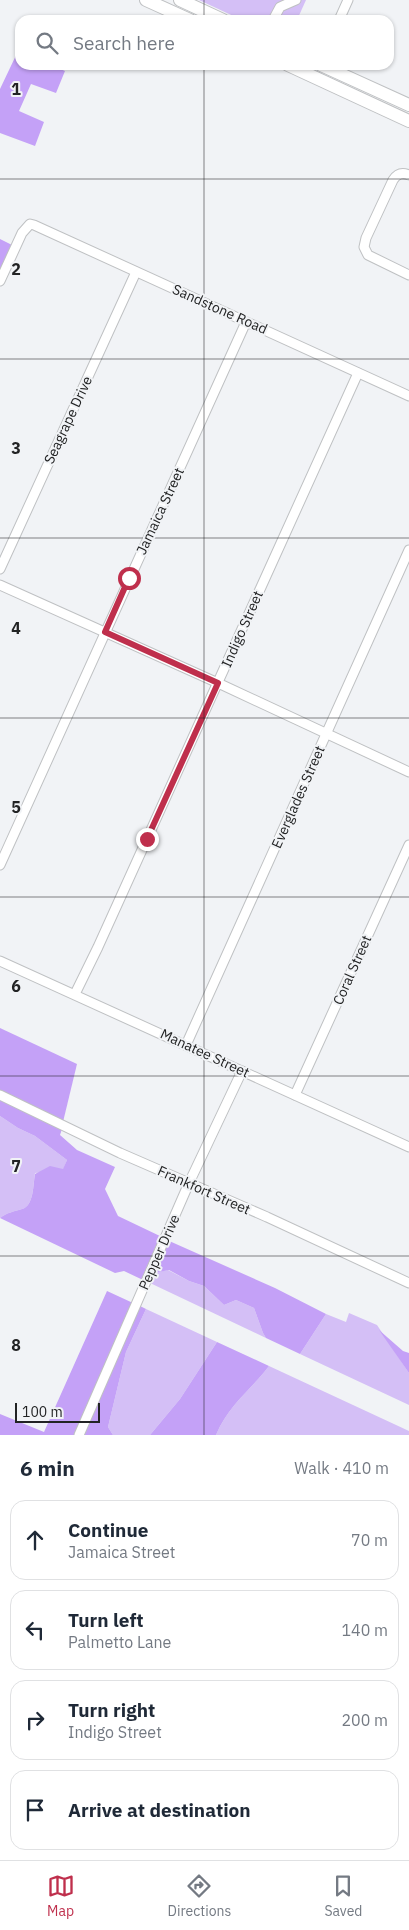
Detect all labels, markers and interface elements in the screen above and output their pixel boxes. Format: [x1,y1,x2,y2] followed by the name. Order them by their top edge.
[15,15,394,70] search box
[33,29,61,57] icon: search
[73,31,175,55] text: Search here
[11,79,21,99] text: 1
[11,259,21,279] text: 2
[170,280,270,338] street label: Sandstone Road
[40,373,96,467] street label: Seagrape Drive
[11,438,21,458] text: 3
[132,465,188,557] street label: Jamaica Street
[118,567,141,590] route start
[217,588,267,670] street label: Indigo Street
[11,618,21,638] text: 4
[267,743,329,851] street label: Everglades Street
[11,797,21,817] text: 5
[136,828,159,851] route end
[329,932,375,1008] street label: Coral Street
[11,976,21,996] text: 6
[158,1025,252,1082] street label: Manatee Street
[11,1156,21,1176] text: 7
[155,1162,253,1219] street label: Frankfort Street
[134,1211,184,1293] street label: Pepper Drive
[11,1335,21,1355] text: 8
[15,1400,100,1423] scale bar
[22,1403,63,1421] text: 100 m
[20,1454,75,1482] text: 6 min
[294,1458,389,1478] text: Walk · 410 m
[68,1518,148,1542] text: Continue
[21,1526,49,1554] icon: ahead
[351,1530,388,1550] text: 70 m
[68,1542,175,1562] text: Jamaica Street
[68,1608,144,1632] text: Turn left
[21,1616,49,1644] icon: left
[341,1620,388,1640] text: 140 m
[68,1632,171,1652] text: Palmetto Lane
[68,1698,155,1722] text: Turn right
[21,1706,49,1734] icon: right
[341,1710,388,1730] text: 200 m
[68,1722,162,1742] text: Indigo Street
[21,1796,49,1824] icon: arrive
[68,1798,251,1822] text: Arrive at destination
[47,1872,75,1920] tab: Map
[168,1872,231,1920] tab: Directions
[324,1872,362,1920] tab: Saved

